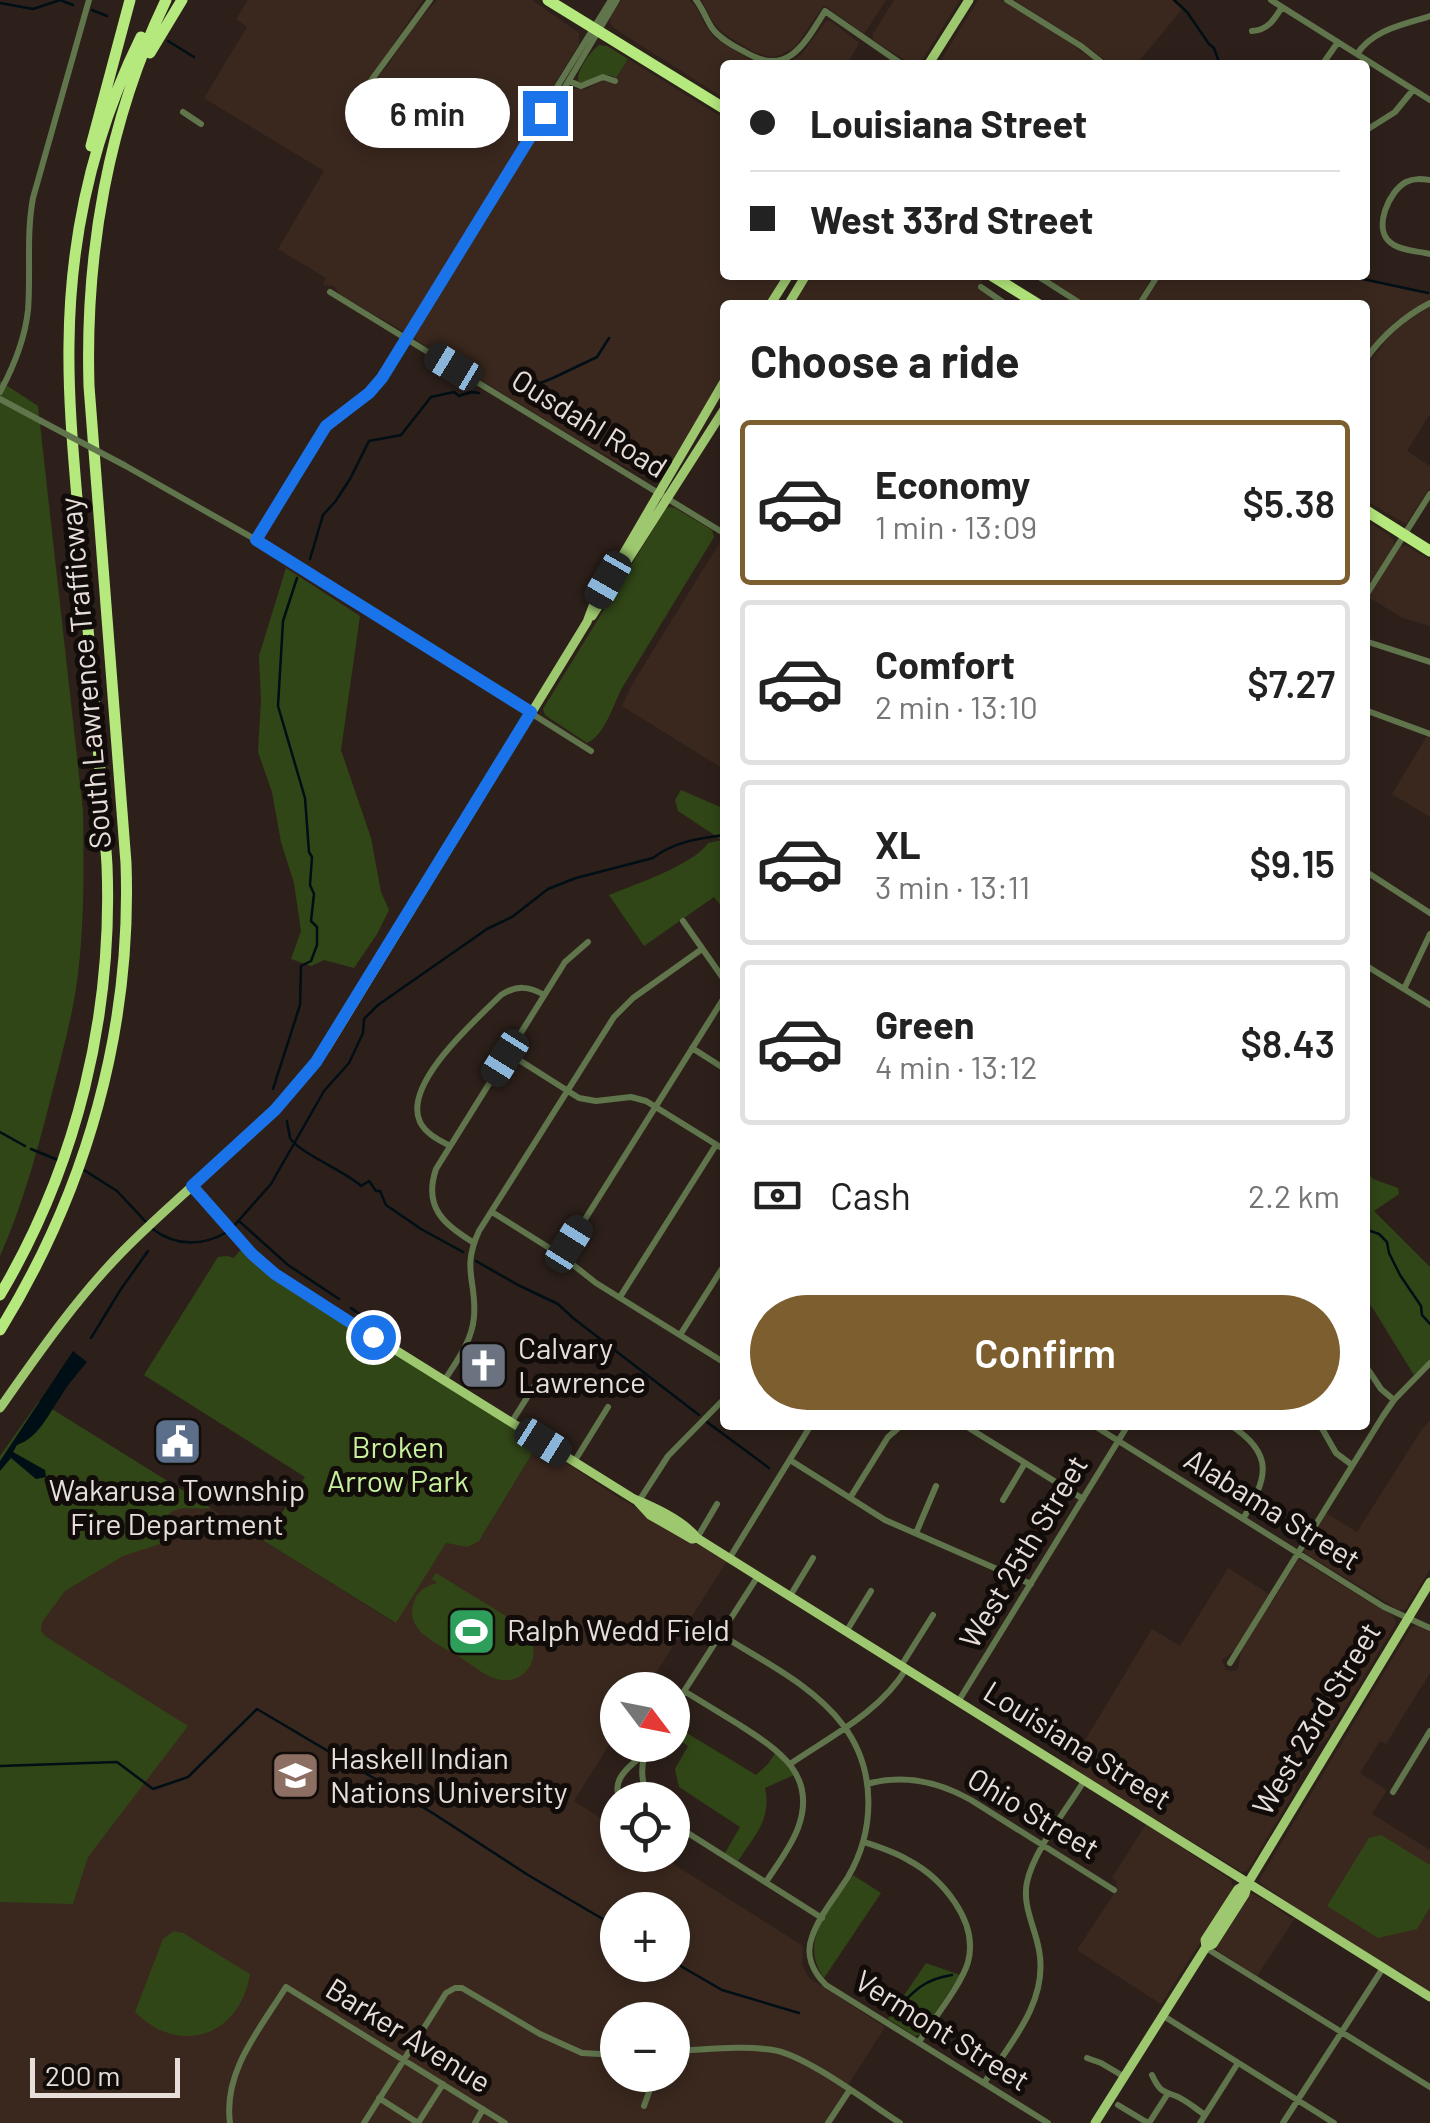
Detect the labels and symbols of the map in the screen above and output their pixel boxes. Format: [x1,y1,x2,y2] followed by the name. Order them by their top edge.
[345,78,510,148] callout: 6 min
[523,91,568,136] route end
[420,339,486,395] car
[506,360,674,484] street label: Ousdahl Road
[51,496,117,850] street label: South Lawrence Trafficway
[580,547,636,613] car
[476,1025,534,1091] car
[540,1211,598,1277] car
[351,1315,396,1360] route start
[518,1329,646,1399] place label: Calvary Lawrence
[457,1340,509,1392] church icon: Calvary Lawrence
[510,1413,576,1471] car
[151,1416,203,1468] public building icon: Wakarusa Township Fire Department
[327,1428,469,1498] park label: Broken Arrow Park
[1179,1440,1367,1577] street label: Alabama Street
[951,1448,1094,1654] street label: West 25th Street
[49,1471,305,1541] place label: Wakarusa Township Fire Department
[446,1605,498,1657] sports icon: Ralph Wedd Field
[507,1611,730,1647] place label: Ralph Wedd Field
[1244,1615,1387,1821] street label: West 23rd Street
[600,1672,690,1762] north arrow
[978,1672,1178,1816] street label: Louisiana Street
[330,1739,568,1809] place label: Haskell Indian Nations University
[269,1750,321,1802] school or university icon: Haskell Indian Nations University
[962,1759,1106,1866] street label: Ohio Street
[849,1961,1037,2097] street label: Vermont Street
[320,1969,498,2099] street label: Barker Avenue
[30,2053,180,2098] scale bar

